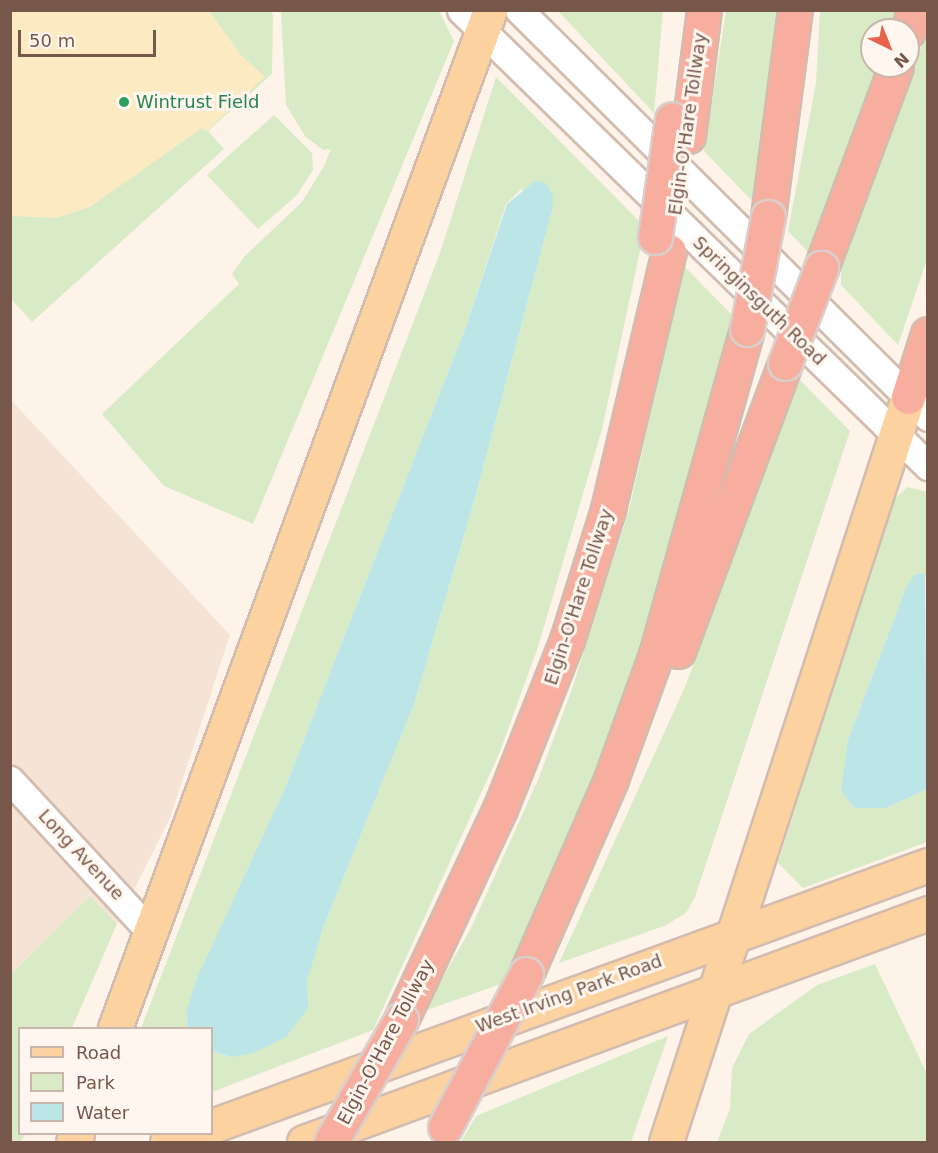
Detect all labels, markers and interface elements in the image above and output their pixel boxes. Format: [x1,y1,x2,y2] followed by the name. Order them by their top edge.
[21,18,159,56] scale bar
[860,18,920,78] north arrow
[29,30,75,51] text: 50 m
[664,31,712,217] street label: Elgin-O'Hare Tollway
[890,49,913,72] text: N
[136,91,259,113] place label: Wintrust Field
[117,95,131,109] marker: Wintrust Field
[688,232,830,370] street label: Springinsguth Road
[540,506,618,688] street label: Elgin-O'Hare Tollway
[33,805,129,905] street label: Long Avenue
[473,950,665,1038] street label: West Irving Park Road
[333,956,439,1128] street label: Elgin-O'Hare Tollway
[18,1027,213,1135] legend
[76,1042,121,1063] text: Road
[76,1072,115,1093] text: Park
[76,1102,129,1123] text: Water

